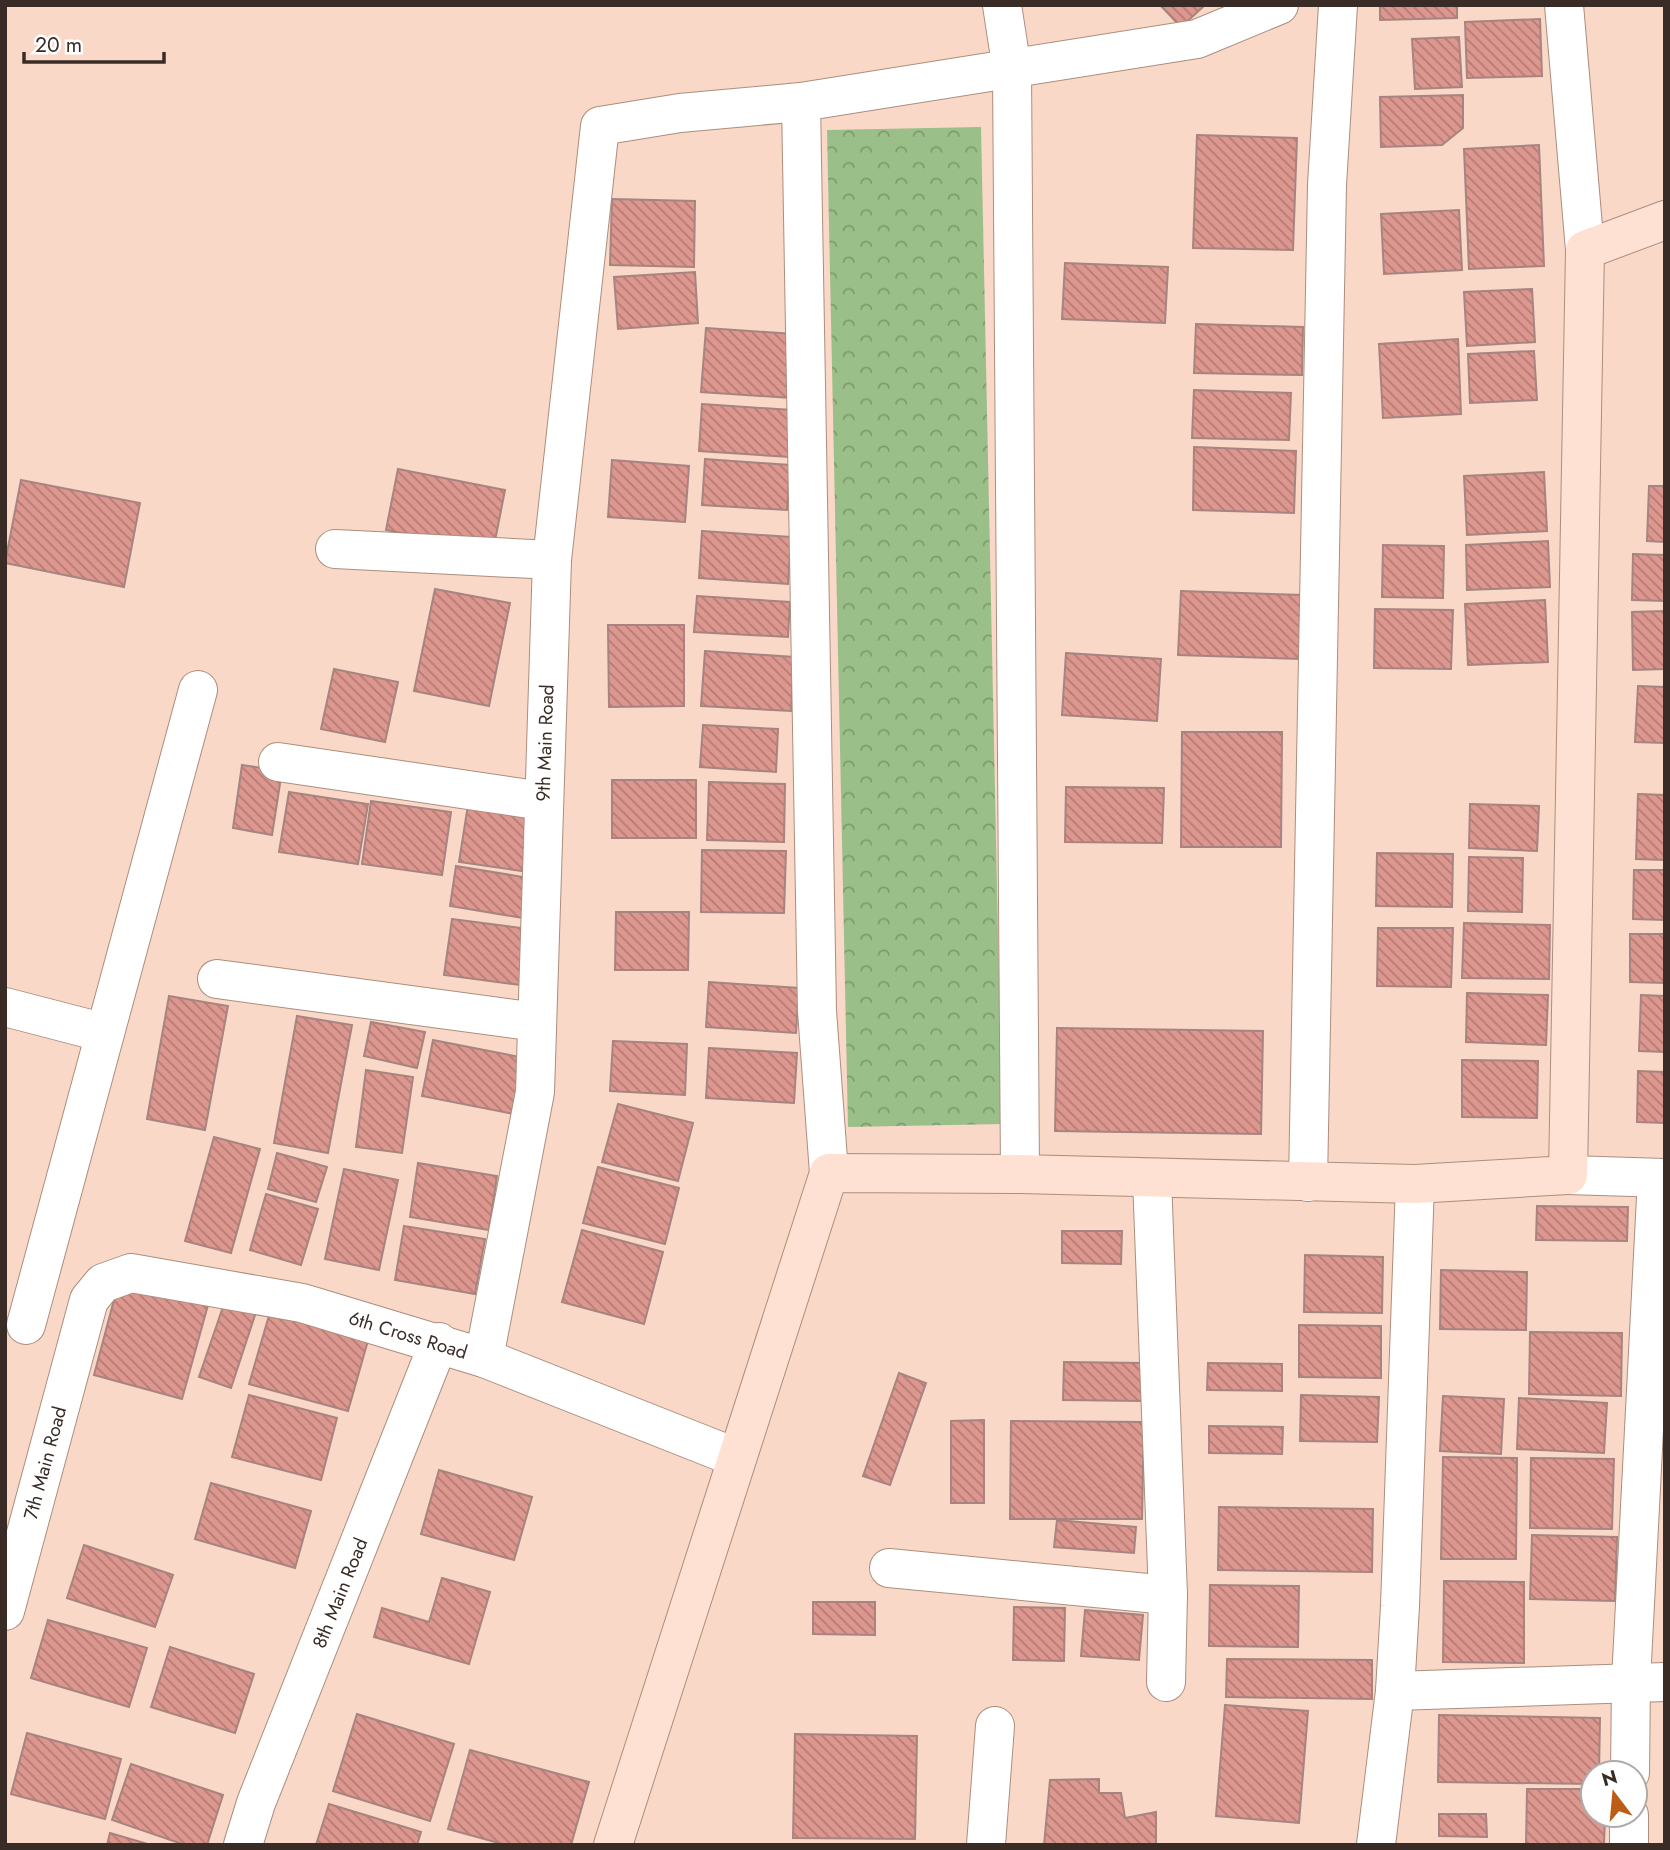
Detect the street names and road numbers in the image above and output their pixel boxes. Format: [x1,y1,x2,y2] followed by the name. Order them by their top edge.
[529,684,561,802] street label: 9th Main Road
[345,1304,471,1366] street label: 6th Cross Road
[17,1403,73,1523] street label: 7th Main Road
[306,1534,374,1652] street label: 8th Main Road

